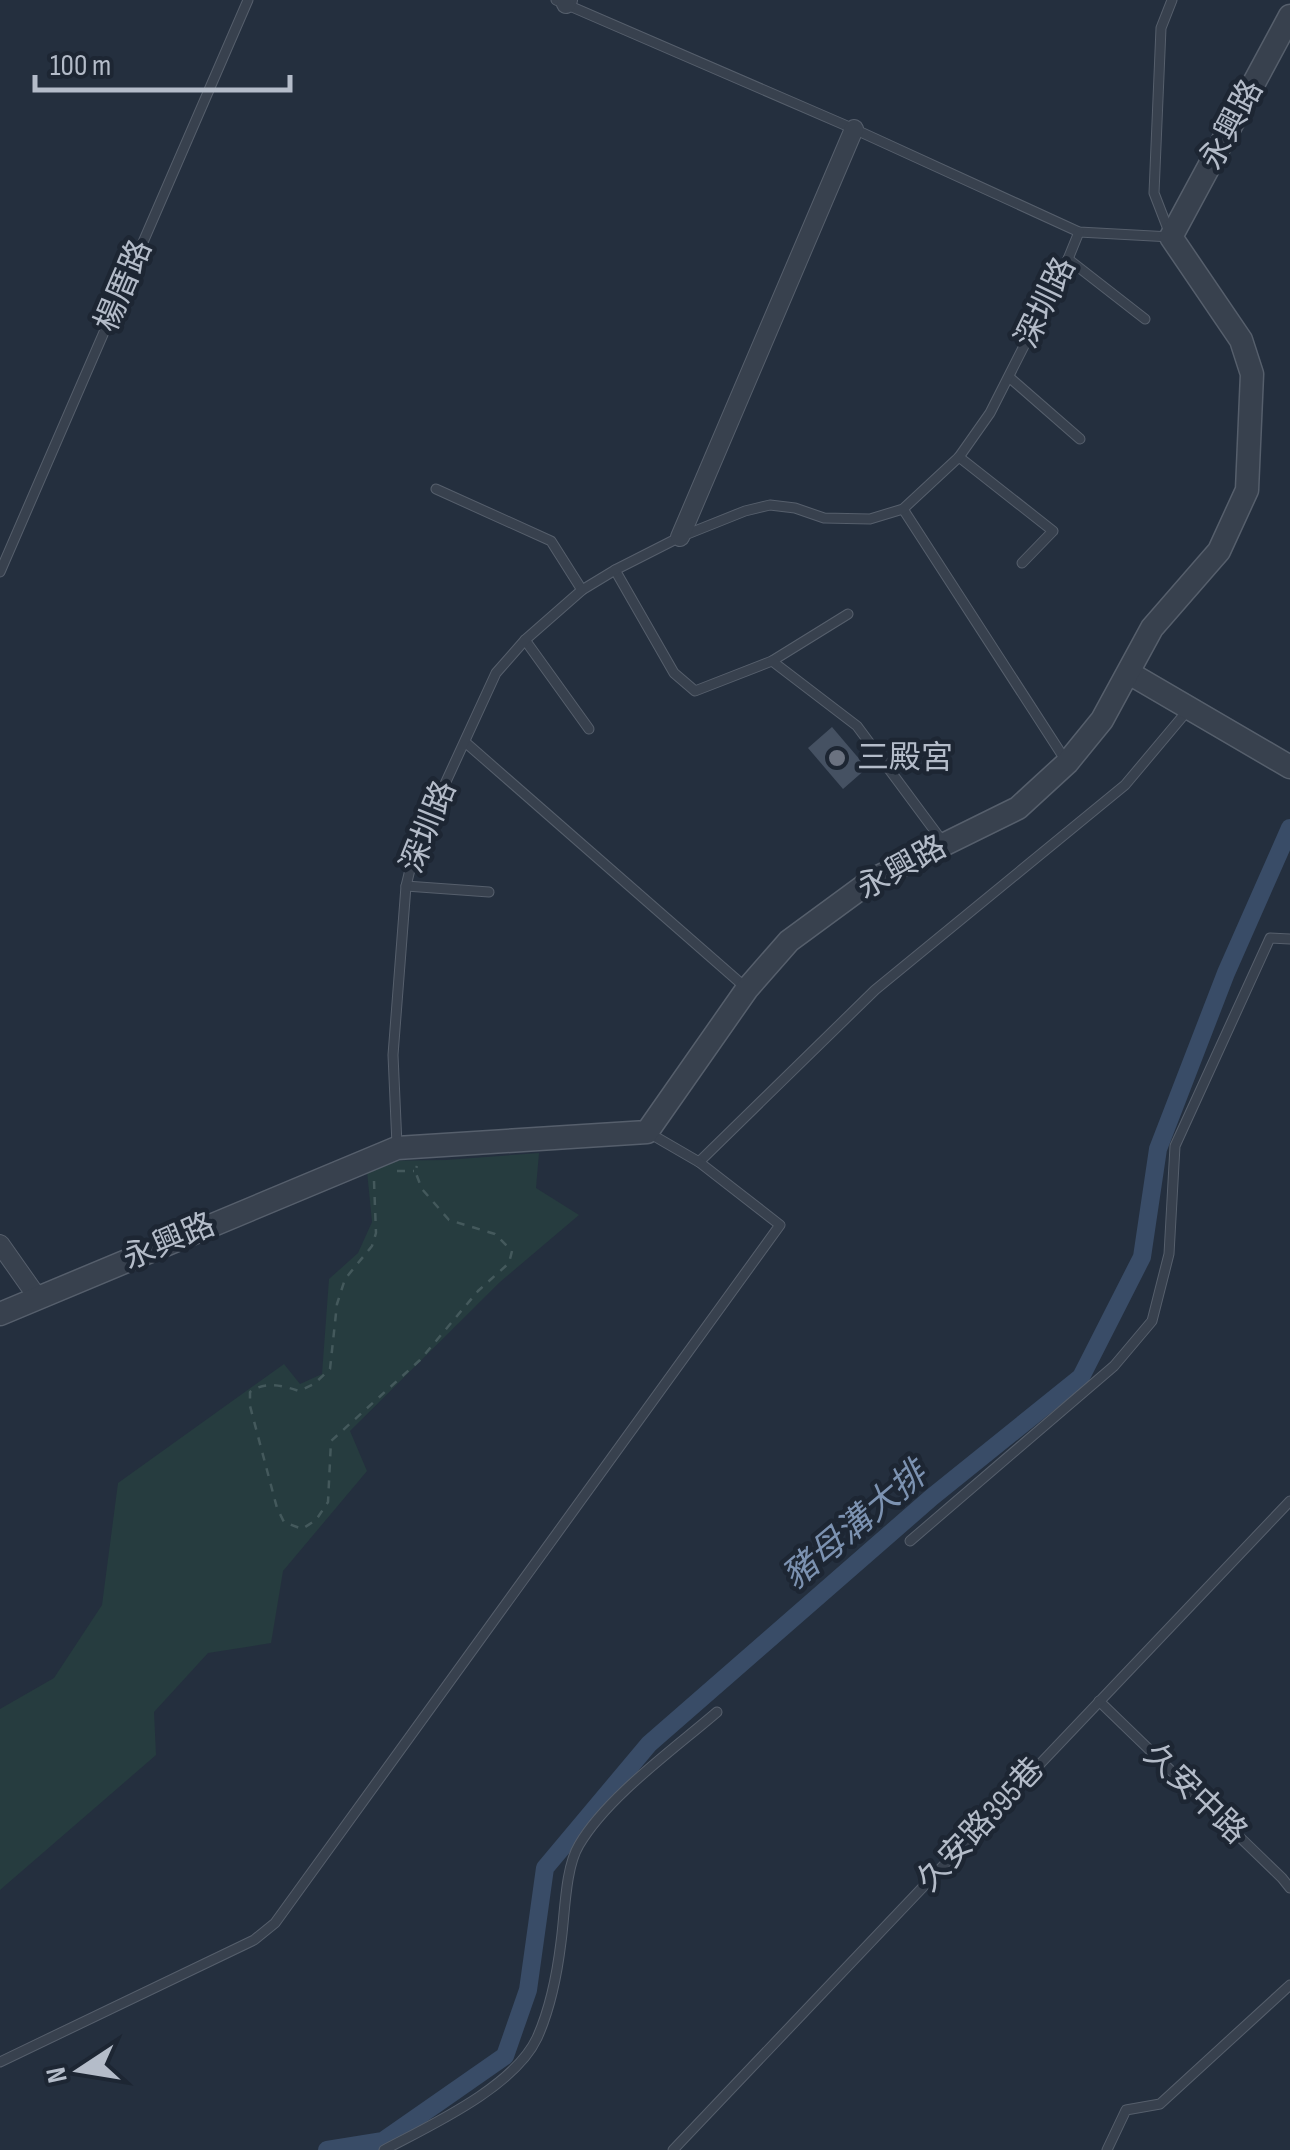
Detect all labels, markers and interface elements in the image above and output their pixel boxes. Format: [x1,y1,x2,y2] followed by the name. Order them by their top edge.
[35,30,290,92] scale bar
[50,48,111,84] text: 100 m
[1192,73,1272,177] street label: 永興路
[87,234,161,338] street label: 楊厝路
[1007,251,1085,355] street label: 深圳路
[857,739,953,778] place label: 三殿宮
[826,747,848,769] marker: 三殿宮
[393,775,465,879] street label: 深圳路
[851,828,953,908] street label: 永興路
[117,1205,221,1279] street label: 永興路
[774,1451,939,1599] water label: 豬母溝大排
[1135,1736,1255,1852] street label: 久安中路
[909,1750,1053,1900] street label: 久安路395巷
[30,2020,130,2120] north arrow
[39,2064,75,2086] text: N

